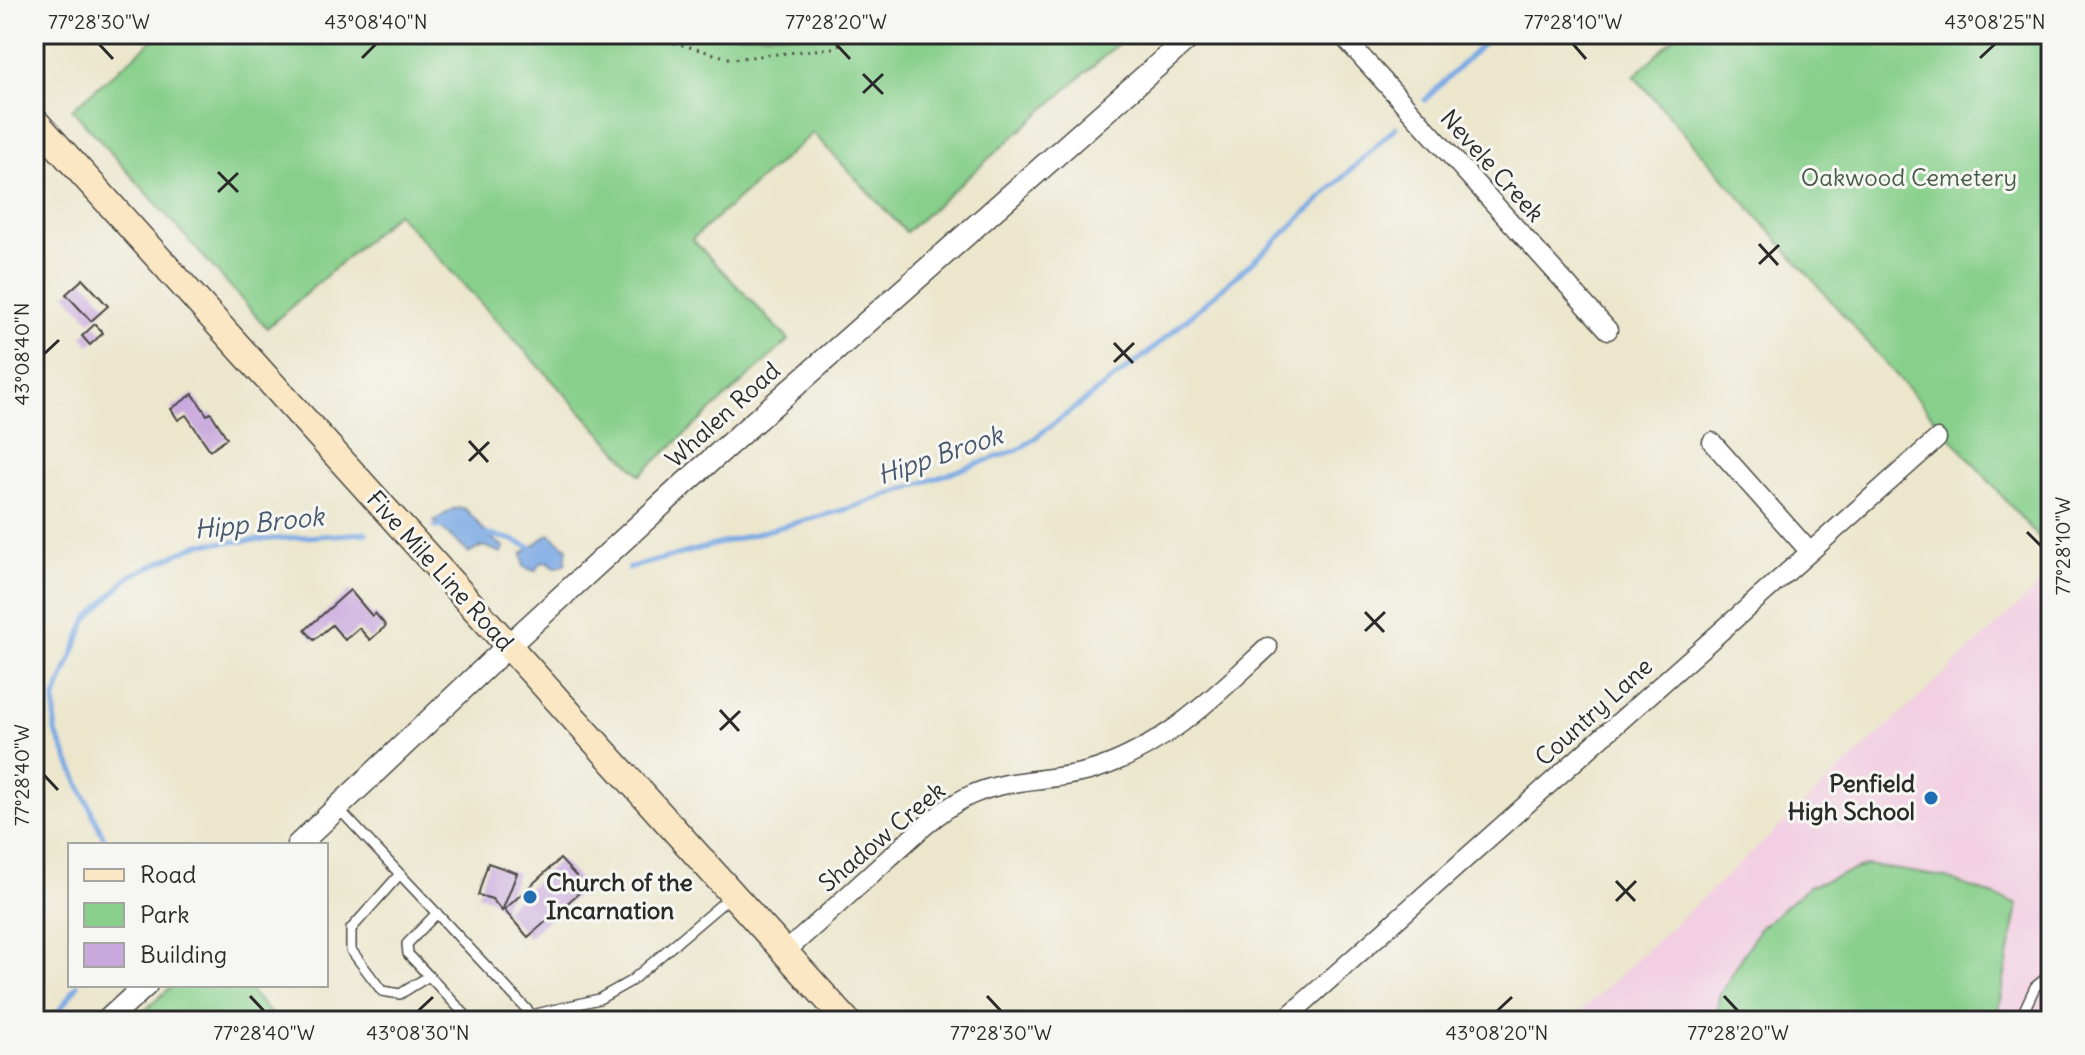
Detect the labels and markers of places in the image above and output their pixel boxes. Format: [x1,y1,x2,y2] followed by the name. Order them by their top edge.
[1788,768,1915,826] place label: Penfield High School
[1922,789,1940,807] marker: Penfield High School
[546,867,693,925] place label: Church of the Incarnation
[521,888,539,906] marker: Church of the Incarnation

